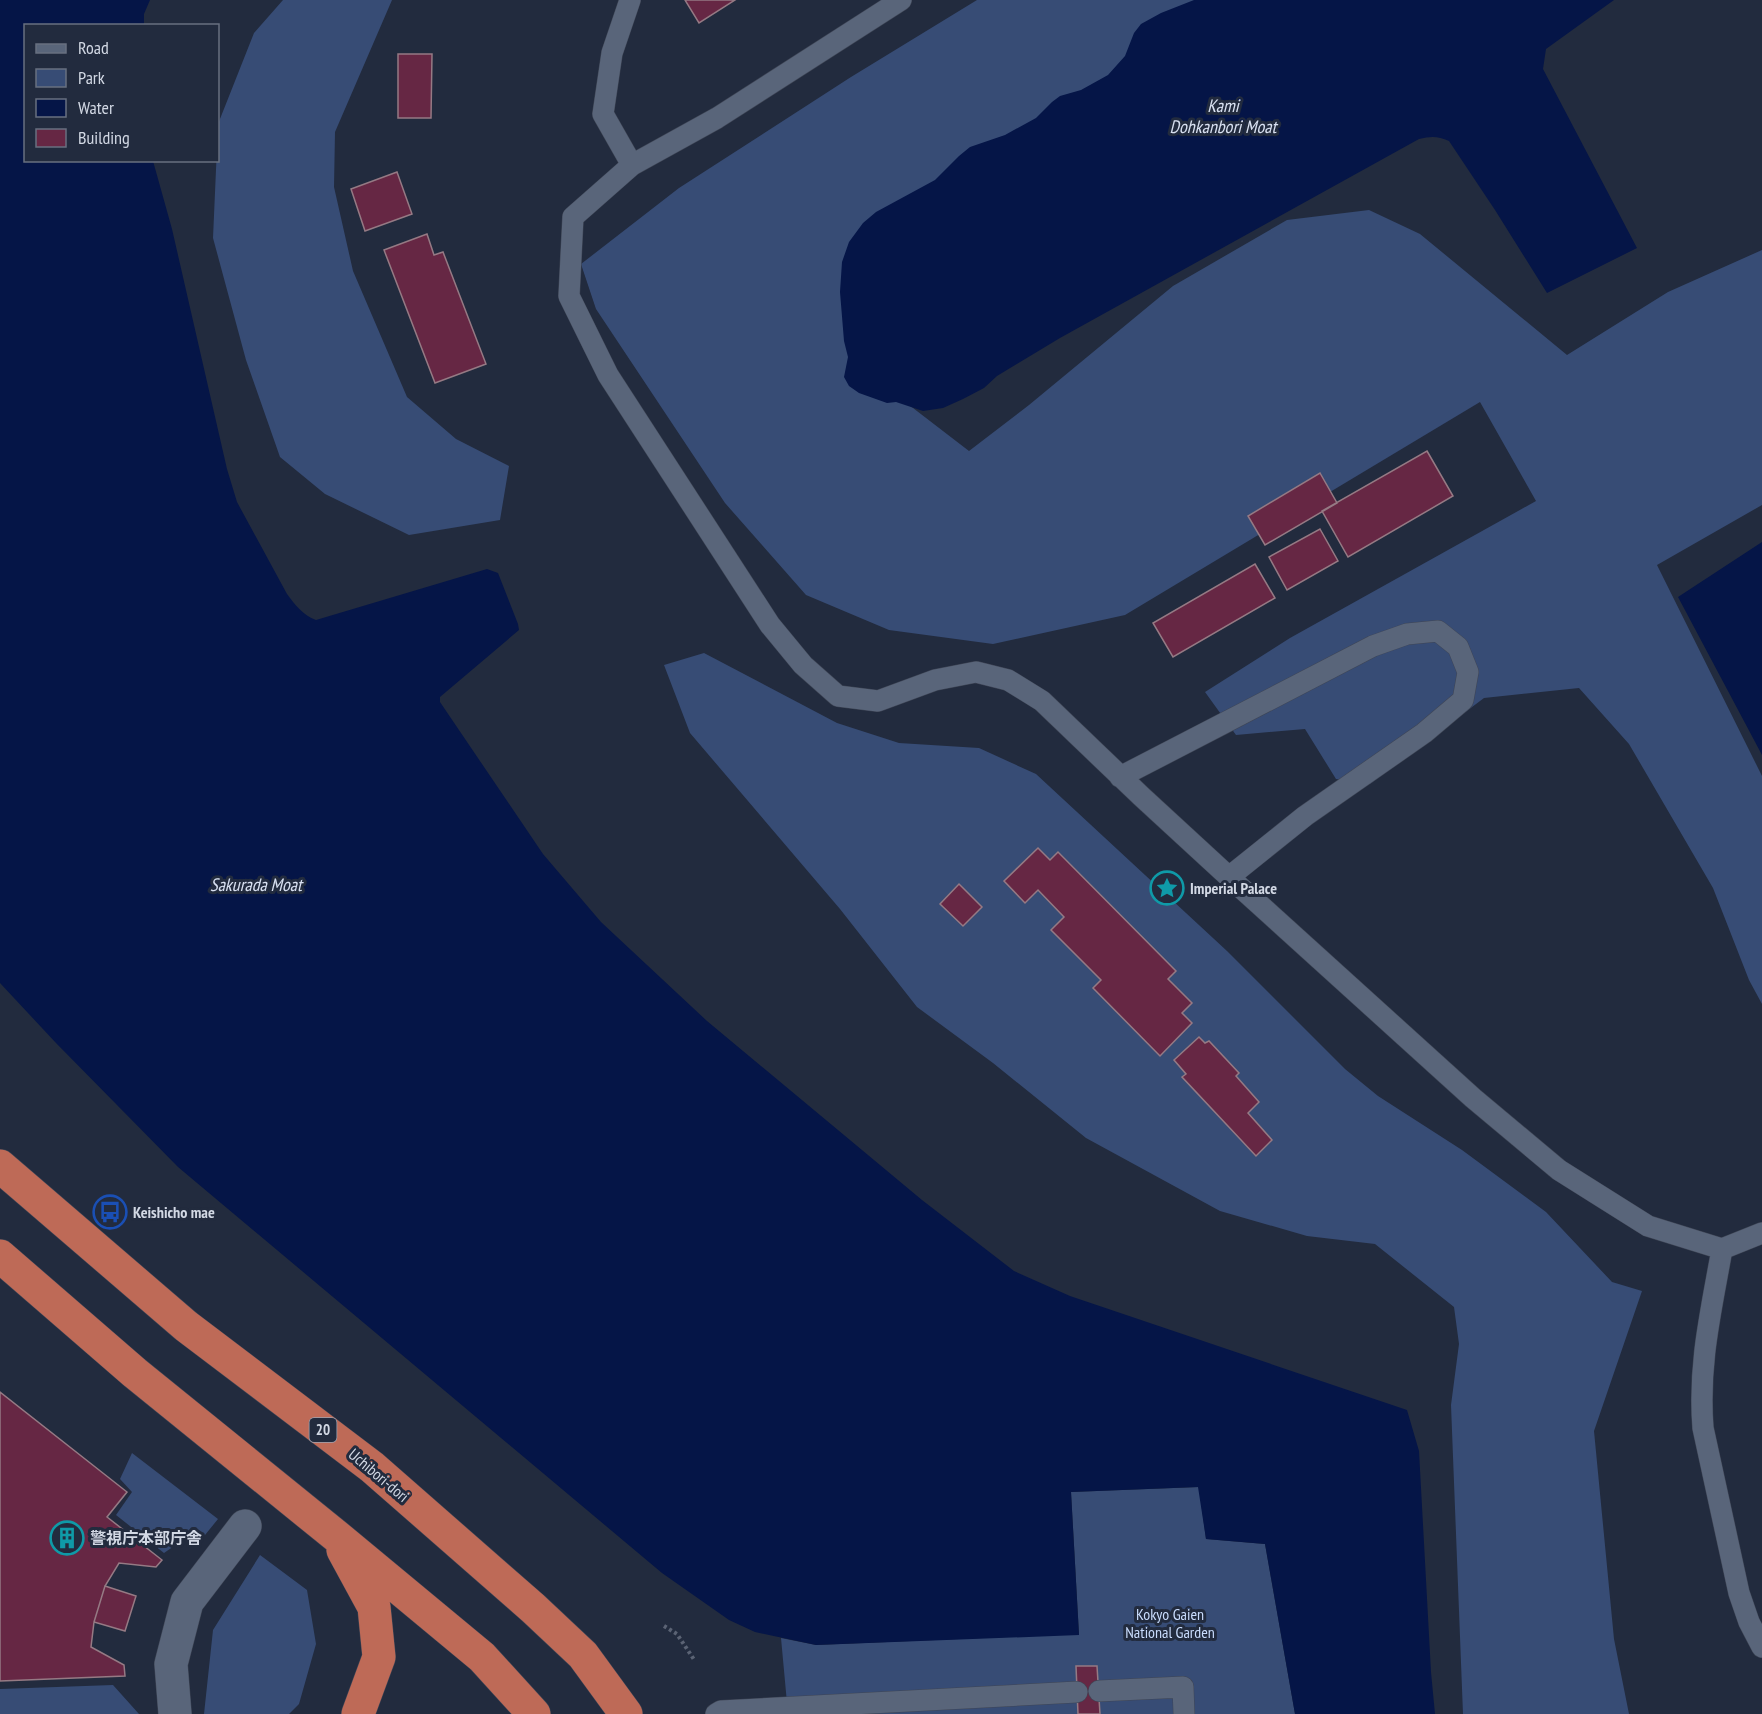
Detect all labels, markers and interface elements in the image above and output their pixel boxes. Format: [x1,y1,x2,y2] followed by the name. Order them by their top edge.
[24,24,219,162] legend
[78,36,109,59] text: Road
[78,66,105,89] text: Park
[1170,94,1278,138] water label: Kami Dohkanbori Moat
[78,96,114,119] text: Water
[78,126,130,149] text: Building
[1149,870,1185,906] place icon: Imperial Palace
[210,873,304,896] water label: Sakurada Moat
[1190,878,1277,898] place label: Imperial Palace
[92,1194,128,1230] bus stop icon: Keishicho mae
[133,1202,215,1222] place label: Keishicho mae
[310,1418,336,1442] road number: 20
[345,1444,413,1506] street label: Uchibori-dori
[49,1520,85,1556] building icon: 警視庁本部庁舎
[90,1528,202,1548] place label: 警視庁本部庁舎
[1125,1604,1215,1642] park label: Kokyo Gaien National Garden

